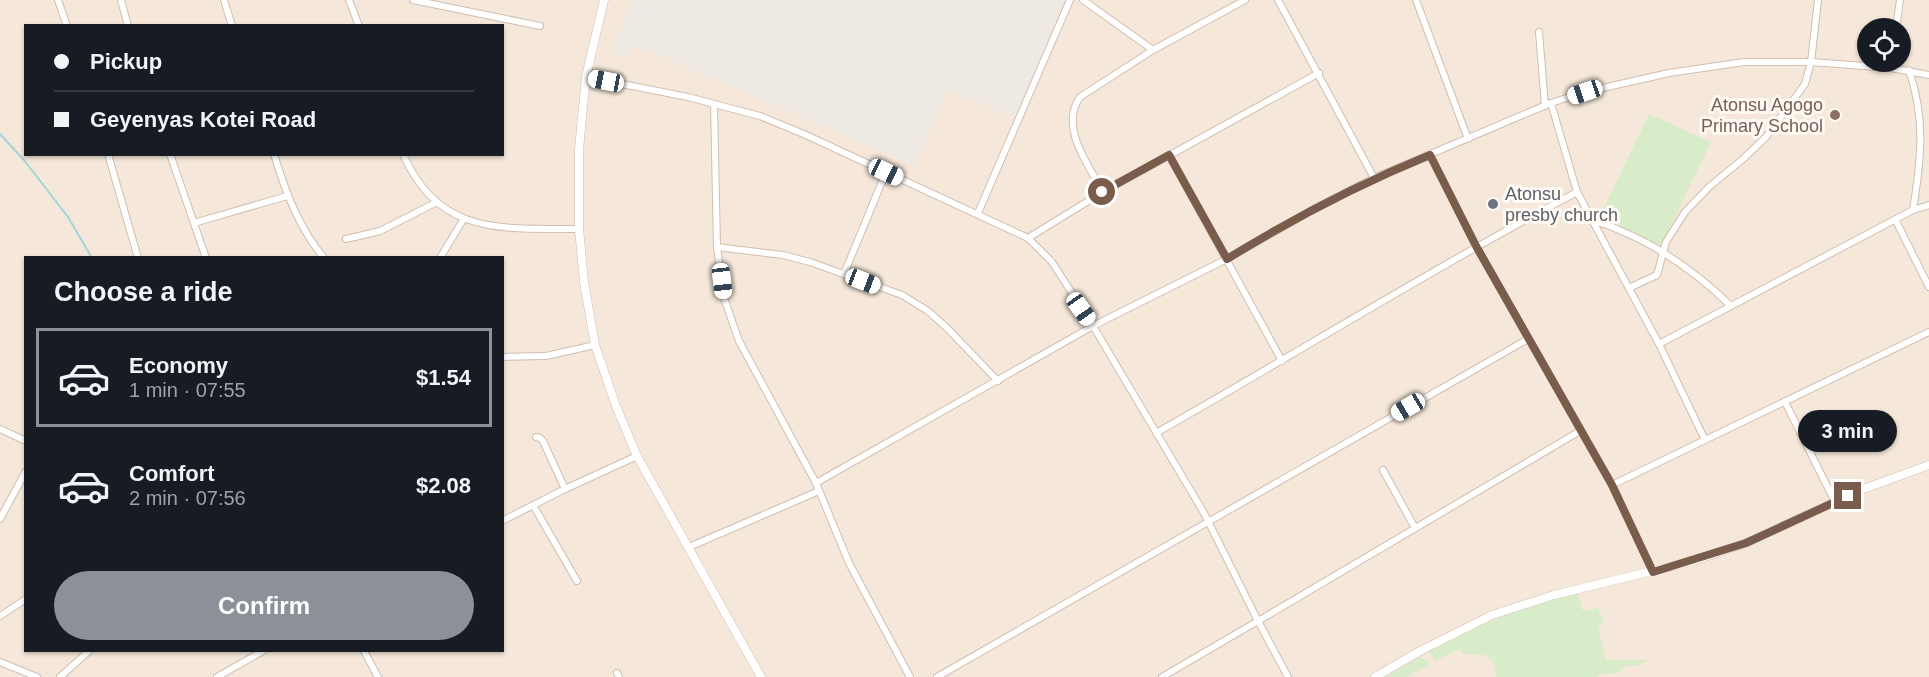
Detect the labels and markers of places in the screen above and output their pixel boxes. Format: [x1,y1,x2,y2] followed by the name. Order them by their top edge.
[1701,95,1823,136] place label: Atonsu Agogo Primary School
[1828,108,1842,122] marker: Atonsu Agogo Primary School
[1505,184,1618,225] place label: Atonsu presby church
[1486,197,1500,211] marker: Atonsu presby church

